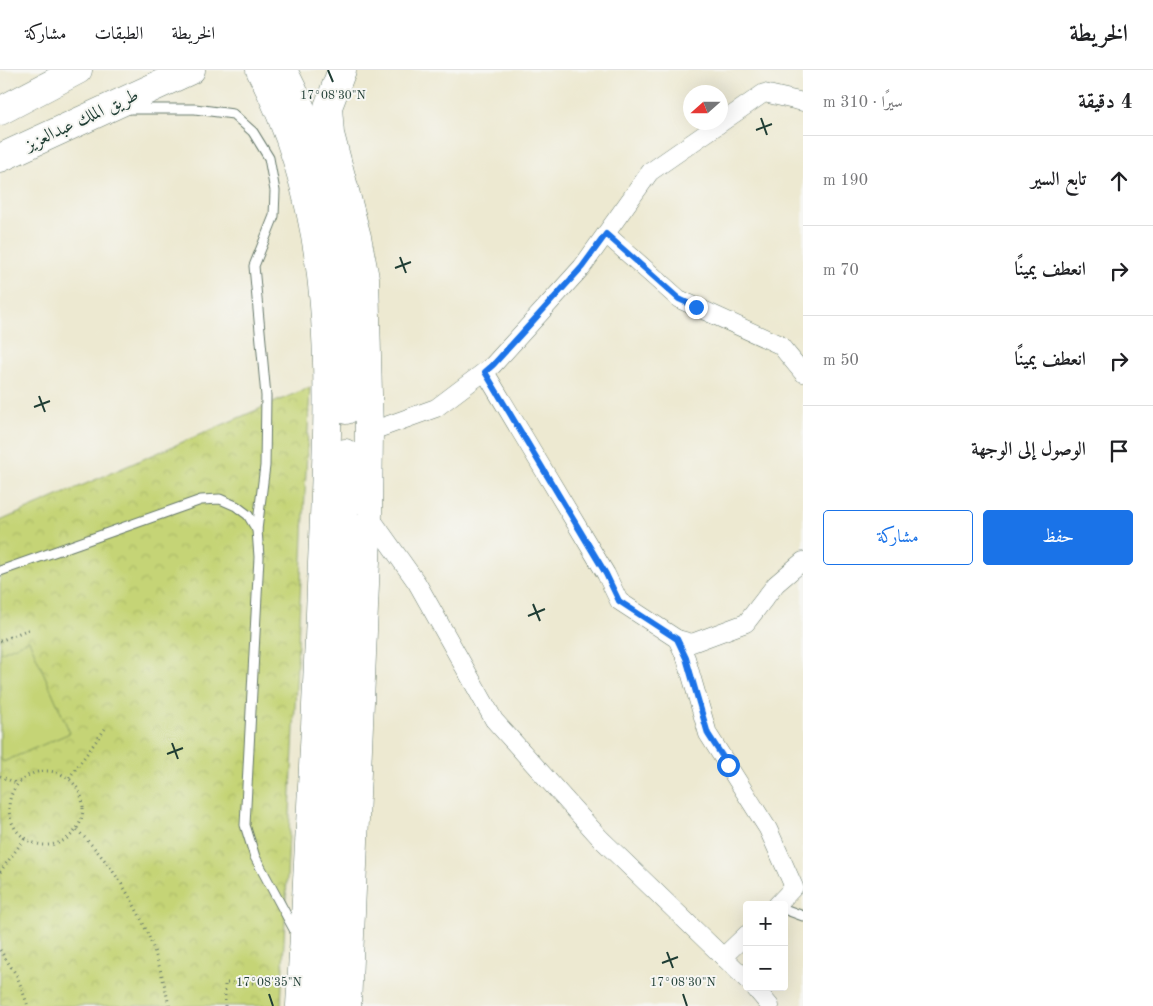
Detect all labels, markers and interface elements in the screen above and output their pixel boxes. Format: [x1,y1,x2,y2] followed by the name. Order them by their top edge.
[1070,23,1128,47] text: الخريطة
[25,25,66,43] text: مشاركة
[94,25,143,43] text: الطبقات
[171,25,215,43] text: الخريطة
[683,85,728,130] north arrow
[21,86,142,157] street label: طريق الملك عبدالعزيز
[300,90,366,102] text: 17°08'30"N
[1078,92,1133,113] text: 4 دقيقة
[823,95,903,111] text: سيرًا · 310 m
[1105,167,1133,195] icon: ahead
[1031,171,1086,190] text: تابع السير
[823,173,868,189] text: 190 m
[1105,257,1133,285] icon: right
[1014,261,1086,280] text: انعطف يمينًا
[823,263,859,279] text: 70 m
[685,296,708,319] route end
[1105,347,1133,375] icon: right
[1014,351,1086,370] text: انعطف يمينًا
[823,353,859,369] text: 50 m
[1105,437,1133,465] icon: arrive
[971,441,1086,460] text: الوصول إلى الوجهة
[823,510,973,565] button: مشاركة
[983,510,1133,565] button: حفظ
[717,754,740,777] route start
[743,901,788,991] map controls
[743,901,788,946] button: +
[743,946,788,991] button: −
[236,976,302,989] text: 17°08'35"N
[650,977,716,989] text: 17°08'30"N

